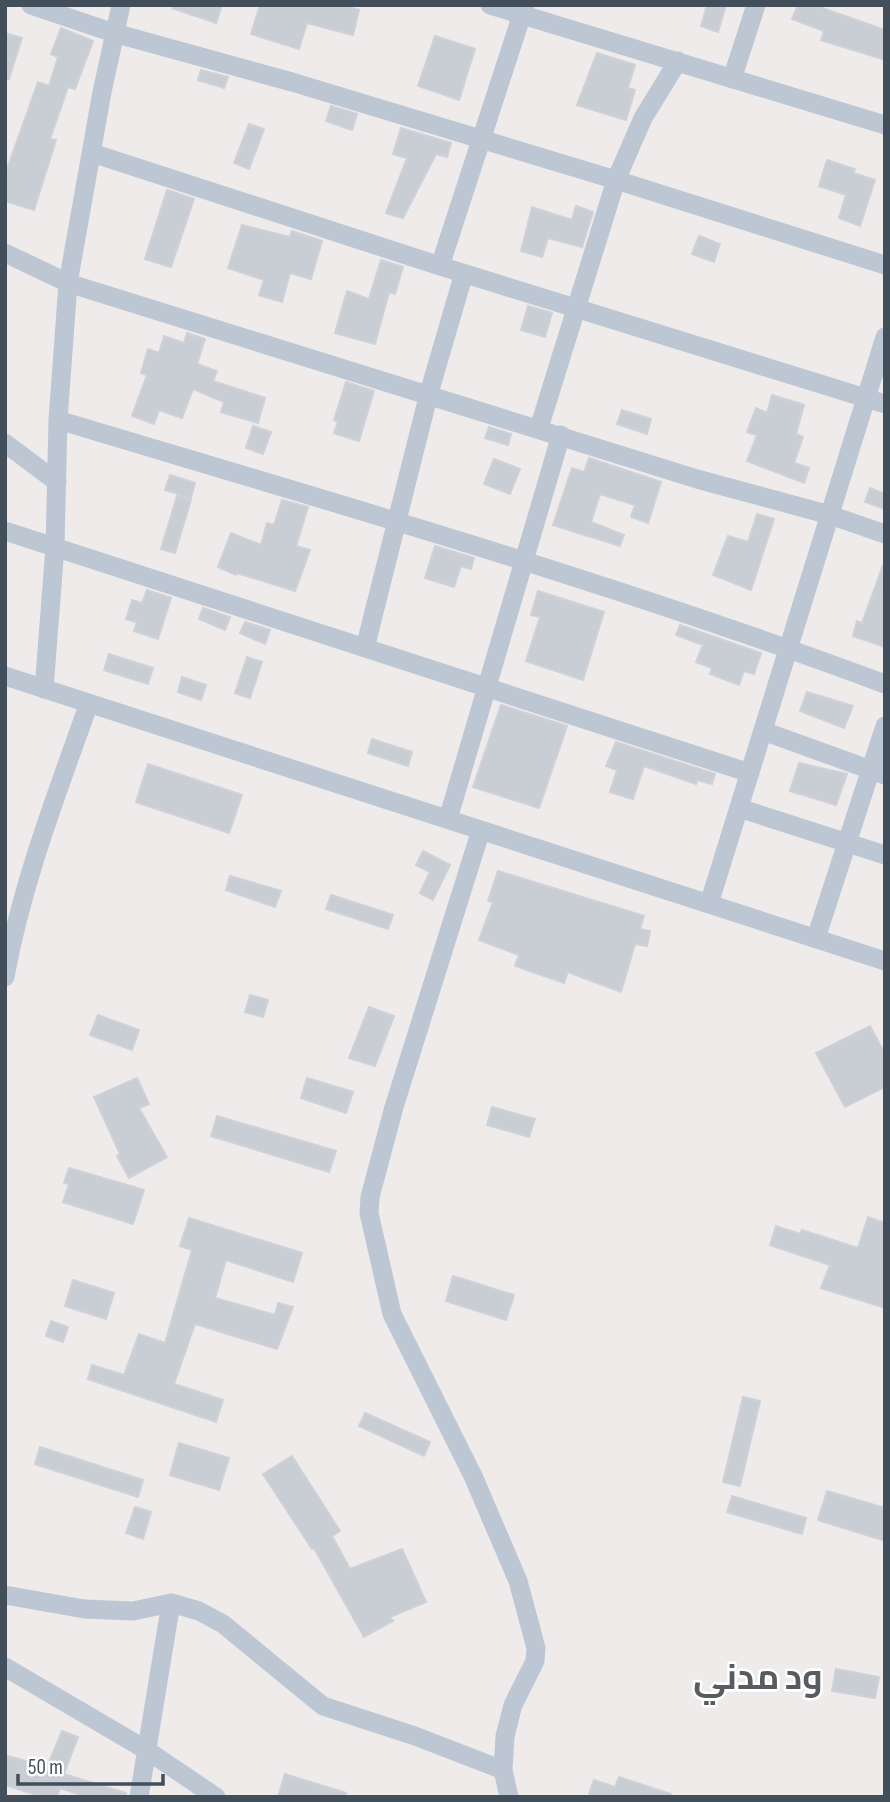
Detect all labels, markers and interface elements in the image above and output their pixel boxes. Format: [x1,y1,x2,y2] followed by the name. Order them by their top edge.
[693,1657,823,1705] district label: ود مدني
[18,1742,163,1786] scale bar
[28,1755,63,1780] text: 50 m

